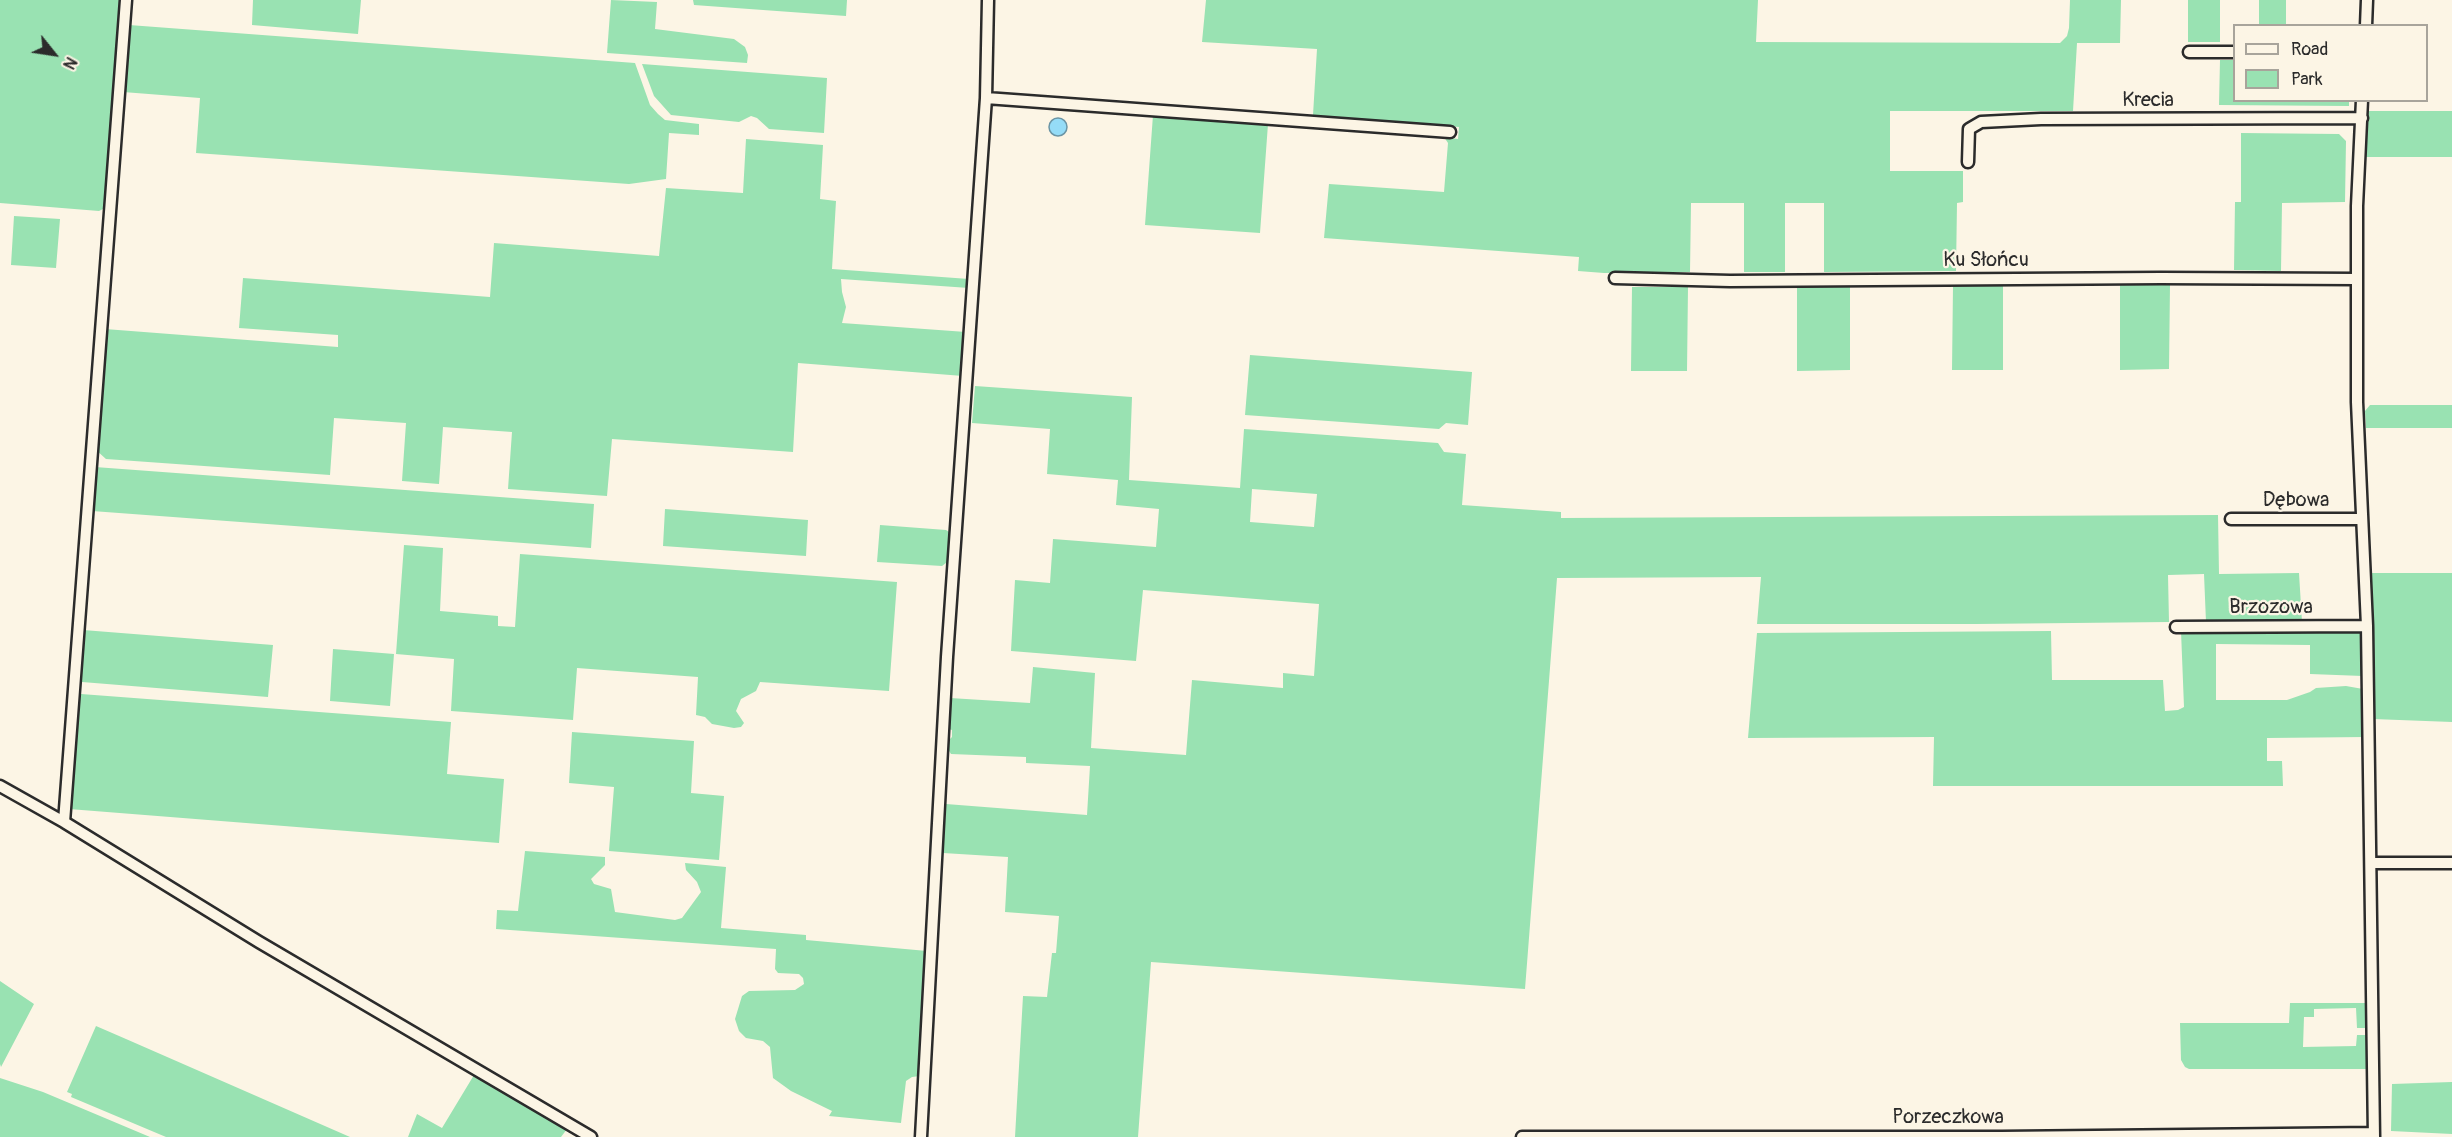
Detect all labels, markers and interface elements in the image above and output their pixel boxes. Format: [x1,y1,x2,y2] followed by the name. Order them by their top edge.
[24,24,84,84] north arrow
[2233,24,2428,102] legend
[2291,38,2328,61] text: Road
[58,53,81,73] text: N
[2291,68,2323,91] text: Park
[2122,89,2174,113] street label: Krecia
[1943,249,2029,273] street label: Ku Słońcu
[2263,489,2329,513] street label: Dębowa
[2229,596,2313,620] street label: Brzozowa
[1892,1106,2004,1130] street label: Porzeczkowa

